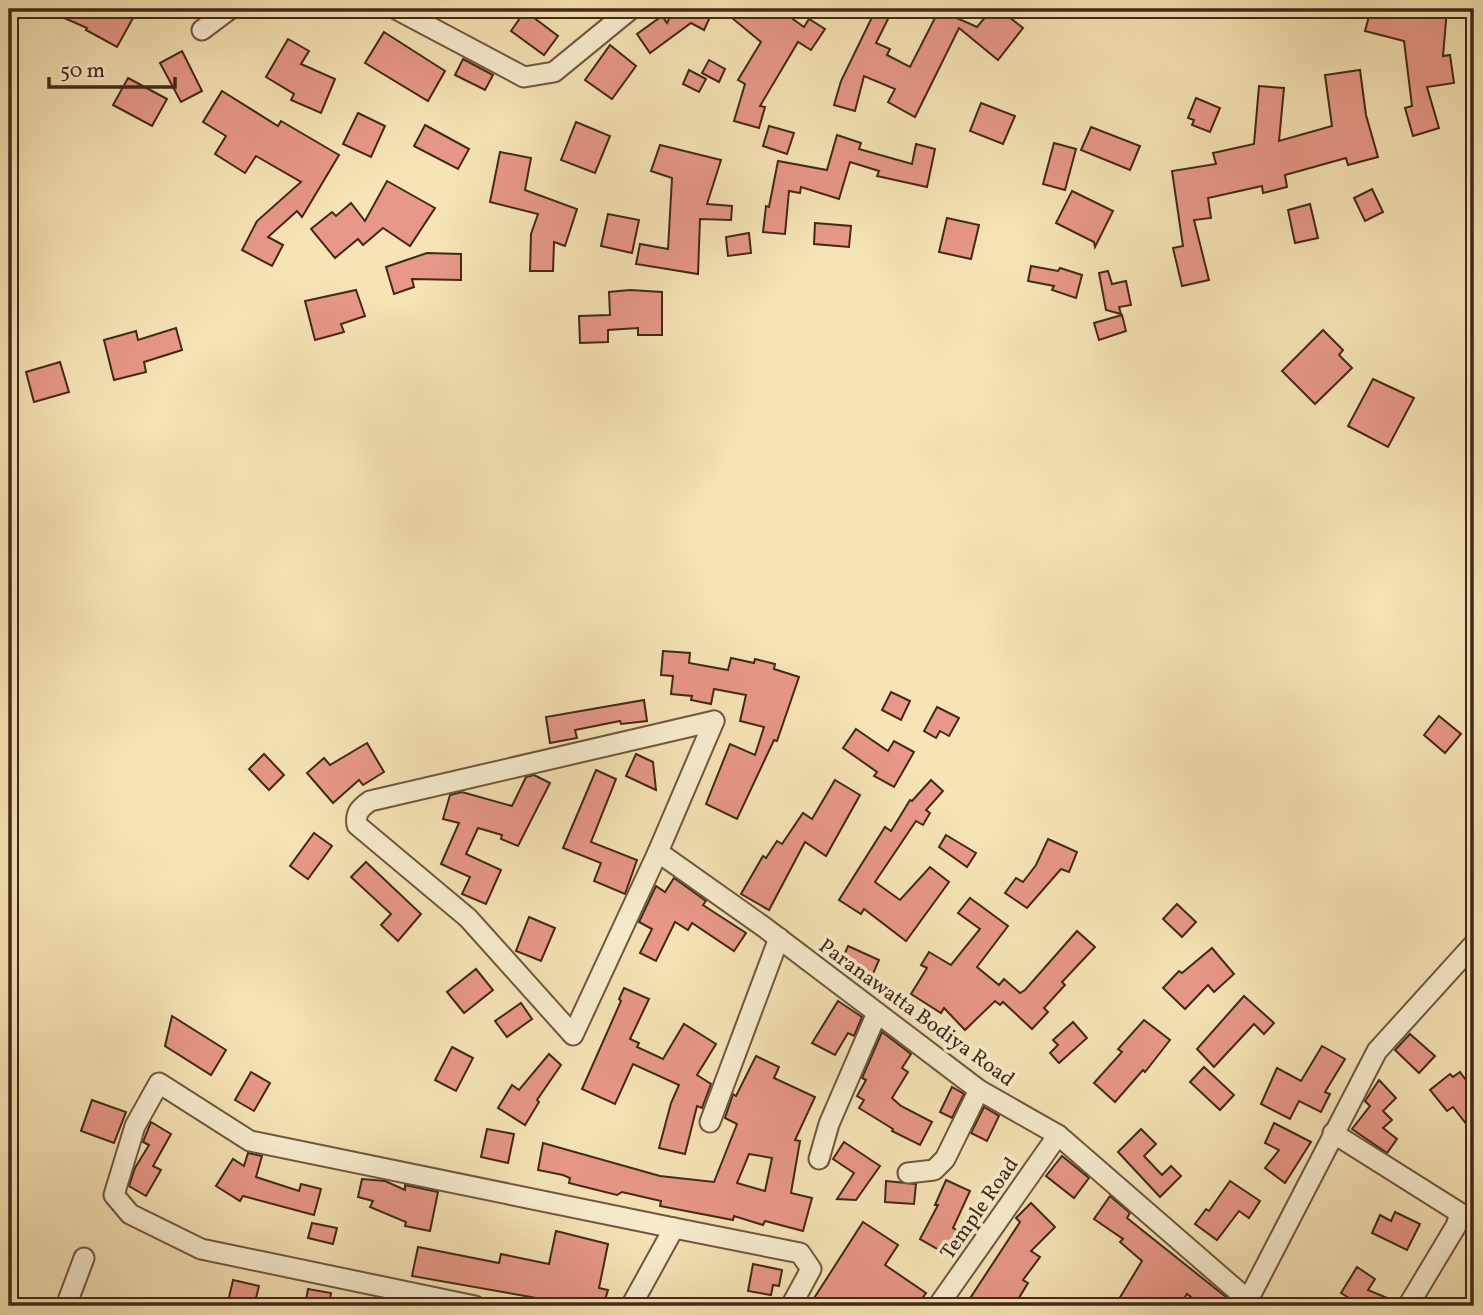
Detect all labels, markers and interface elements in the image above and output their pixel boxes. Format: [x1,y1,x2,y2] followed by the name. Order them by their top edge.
[49,46,175,90] scale bar
[60,57,105,86] text: 50 m
[812,932,1020,1094] street label: Paranawatta Bodiya Road
[934,1152,1026,1266] street label: Temple Road

